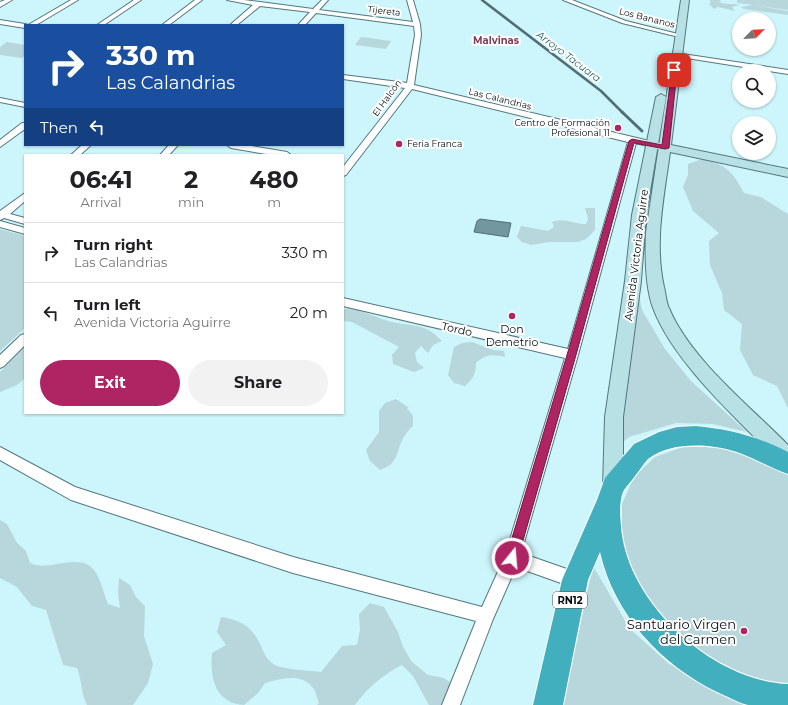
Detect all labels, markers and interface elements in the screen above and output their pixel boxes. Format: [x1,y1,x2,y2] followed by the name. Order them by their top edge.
[367,3,401,18] street label: Tijereta
[618,5,677,30] street label: Los Bananos
[732,12,776,56] north arrow
[732,12,776,160] map controls
[533,27,604,85] water label: Arroyo Tacuara
[473,34,520,47] district label: Malvinas
[106,38,195,72] text: 330 m
[40,40,92,92] icon: right
[657,53,691,87] pin
[663,59,685,81] icon: arrive
[732,64,776,108] button: search
[106,72,235,94] text: Las Calandrias
[370,77,404,118] street label: El Halcón
[467,85,533,112] street label: Las Calandrias
[86,116,108,138] icon: left
[732,116,776,160] button: layers
[515,117,610,138] place label: Centro de Formación Profesional 11
[40,118,78,137] text: Then
[613,123,623,133] marker: Centro de Formación Profesional 11
[407,138,462,149] place label: Feria Franca
[394,139,404,149] marker: Feria Franca
[69,165,133,194] text: 06:41
[184,165,198,194] text: 2
[250,165,299,194] text: 480
[621,188,651,322] street label: Avenida Victoria Aguirre
[81,194,122,210] text: Arrival
[178,194,204,210] text: min
[267,194,281,210] text: m
[74,235,153,254] text: Turn right
[40,242,62,264] icon: right
[281,243,328,262] text: 330 m
[74,254,167,270] text: Las Calandrias
[74,295,141,314] text: Turn left
[40,302,62,324] icon: left
[290,303,328,322] text: 20 m
[507,311,517,321] marker: Don Demetrio
[74,314,231,330] text: Avenida Victoria Aguirre
[440,319,474,339] street label: Tordo
[486,322,538,349] place label: Don Demetrio
[40,360,180,406] button: Exit
[188,360,328,406] button: Share
[491,537,533,579] position arrow
[553,592,587,608] road number: RN12
[627,616,736,647] place label: Santuario Virgen del Carmen
[739,626,749,636] marker: Santuario Virgen del Carmen

